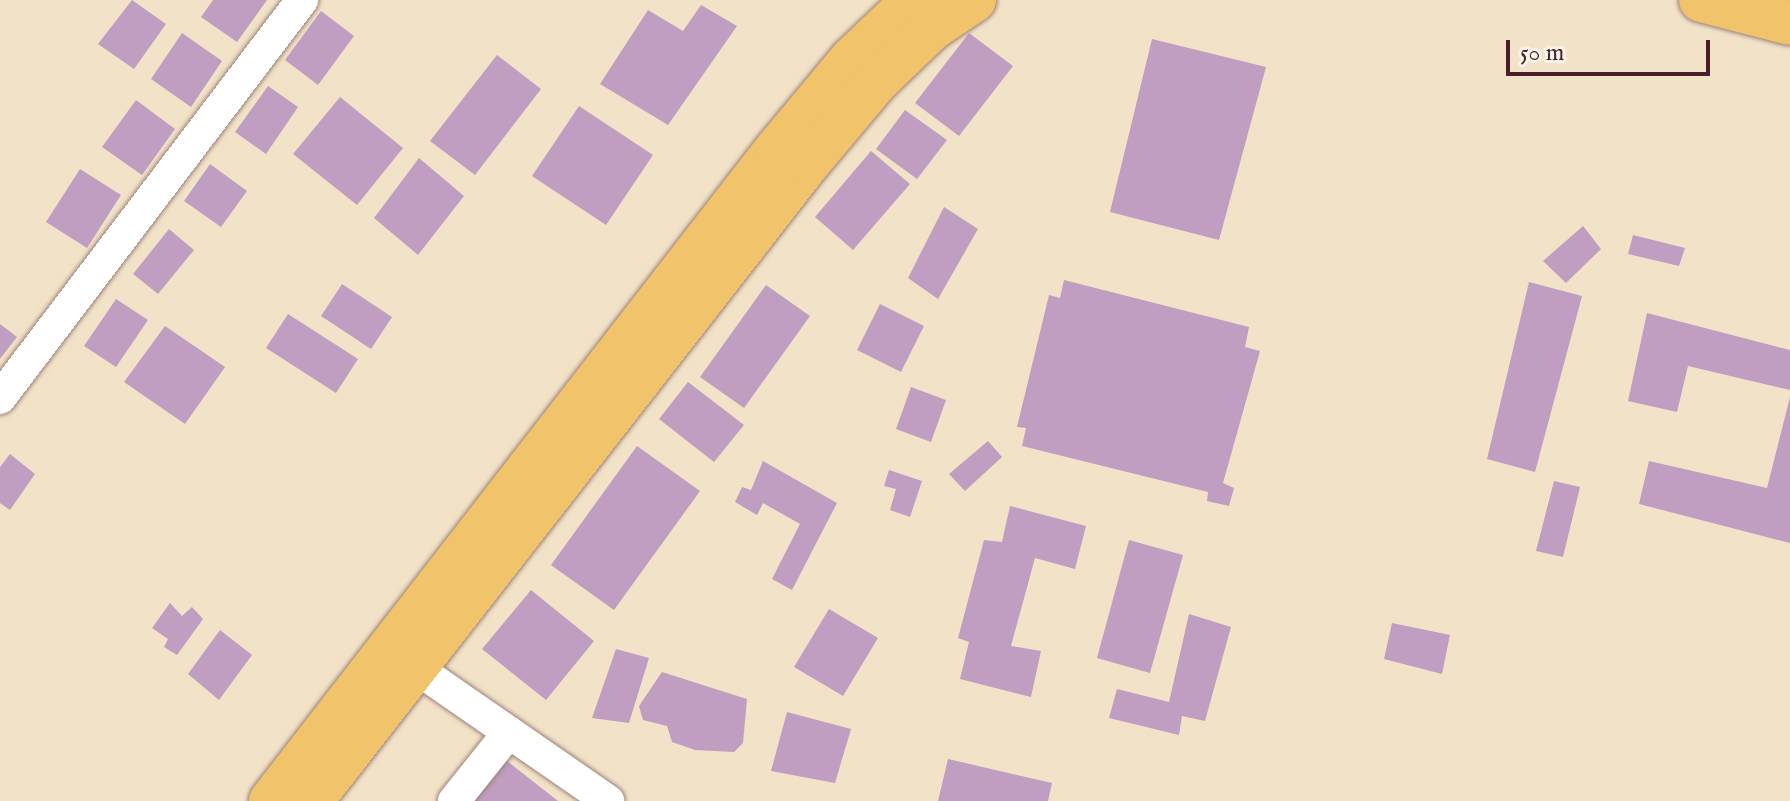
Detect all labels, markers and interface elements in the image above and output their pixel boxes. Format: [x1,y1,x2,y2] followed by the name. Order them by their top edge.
[1510,24,1714,74] scale bar
[1520,38,1564,69] text: 50 m

